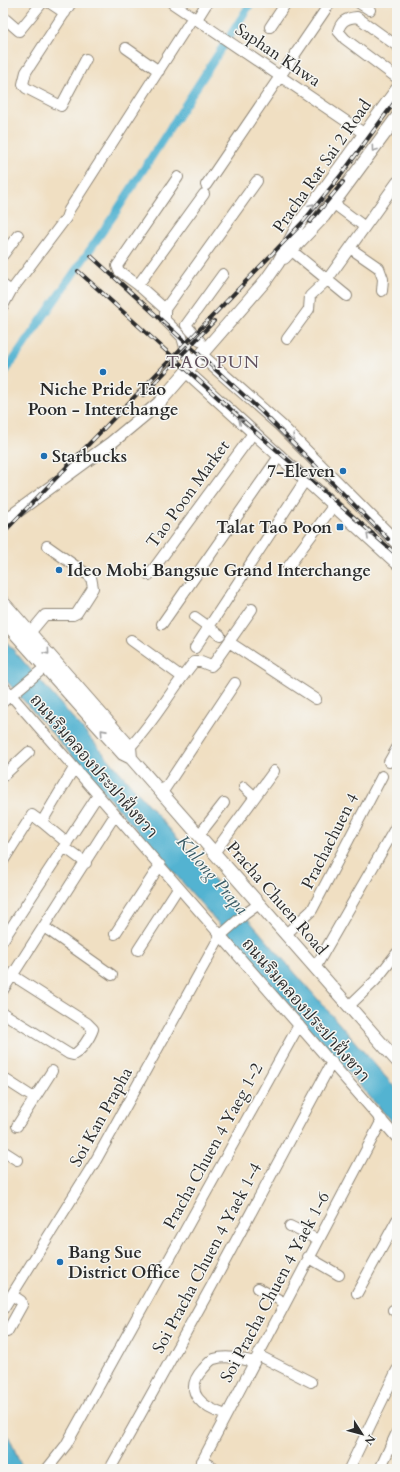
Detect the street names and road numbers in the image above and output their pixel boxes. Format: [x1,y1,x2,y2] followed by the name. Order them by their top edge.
[231,18,326,93] street label: Saphan Khwa
[267,95,377,237] street label: Pracha Rat Sai 2 Road
[141,435,235,553] street label: Tao Poon Market
[25,688,164,843] street label: ถนนริมคลองประปาฝั่งขวา
[296,789,364,893] street label: Prachachuen 4
[221,836,333,960] street label: Pracha Chuen Road
[237,932,376,1087] street label: ถนนริมคลองประปาฝั่งขวา
[158,1059,268,1233] street label: Pracha Chuen 4 Yaeg 1-2
[64,1062,138,1171] street label: Soi Kan Prapha
[147,1158,267,1357] street label: Soi Pracha Chuen 4 Yaek 1-4
[215,1187,335,1386] street label: Soi Pracha Chuen 4 Yaek 1-6

